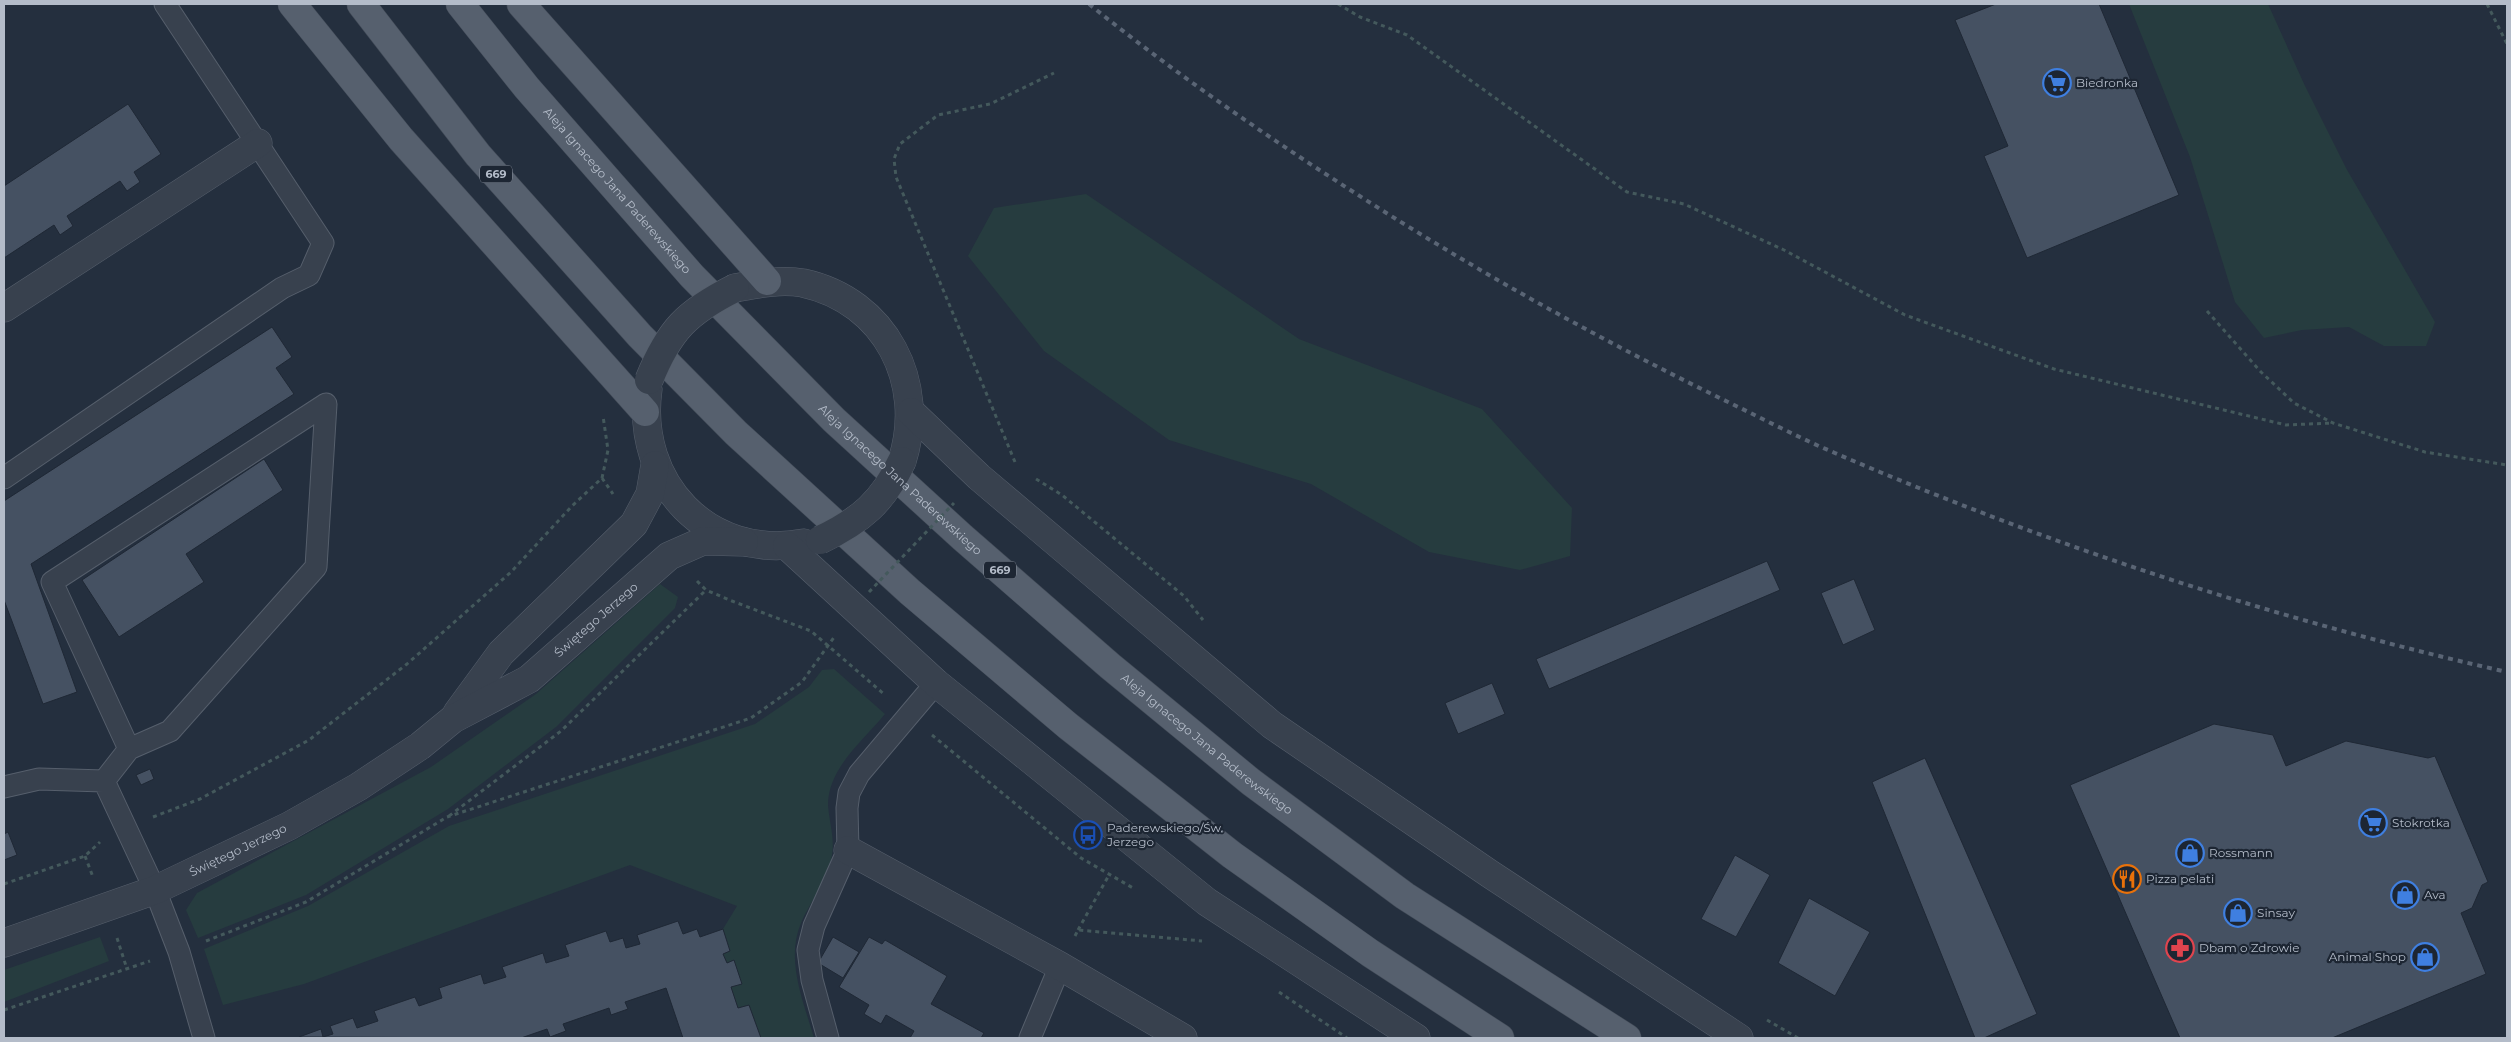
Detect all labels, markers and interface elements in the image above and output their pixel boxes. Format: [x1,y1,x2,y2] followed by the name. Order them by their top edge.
[2042,68,2072,98] supermarket icon: Biedronka
[2076,75,2138,90] place label: Biedronka
[540,104,694,277] street label: Aleja Ignacego Jana Paderewskiego
[480,165,512,182] road number: 669
[816,401,985,558] street label: Aleja Ignacego Jana Paderewskiego
[984,562,1016,578] road number: 669
[551,579,641,660] street label: Świętego Jerzego
[1118,670,1296,817] street label: Aleja Ignacego Jana Paderewskiego
[2358,808,2388,838] supermarket icon: Stokrotka
[2392,815,2450,830] place label: Stokrotka
[187,820,289,880] street label: Świętego Jerzego
[1073,820,1103,850] bus stop icon: Paderewskiego/Św. Jerzego
[1106,820,1223,849] place label: Paderewskiego/Św. Jerzego
[2175,838,2205,868] shop icon: Rossmann
[2209,845,2273,860] place label: Rossmann
[2112,864,2142,894] restaurant icon: Pizza pelati
[2146,871,2214,886] place label: Pizza pelati
[2390,880,2420,910] shop icon: Ava
[2424,887,2446,902] place label: Ava
[2223,898,2253,928] shop icon: Sinsay
[2257,905,2295,920] place label: Sinsay
[2165,933,2195,963] pharmacy icon: Dbam o Zdrowie
[2199,940,2299,955] place label: Dbam o Zdrowie
[2410,942,2440,972] shop icon: Animal Shop
[2329,949,2406,964] place label: Animal Shop

